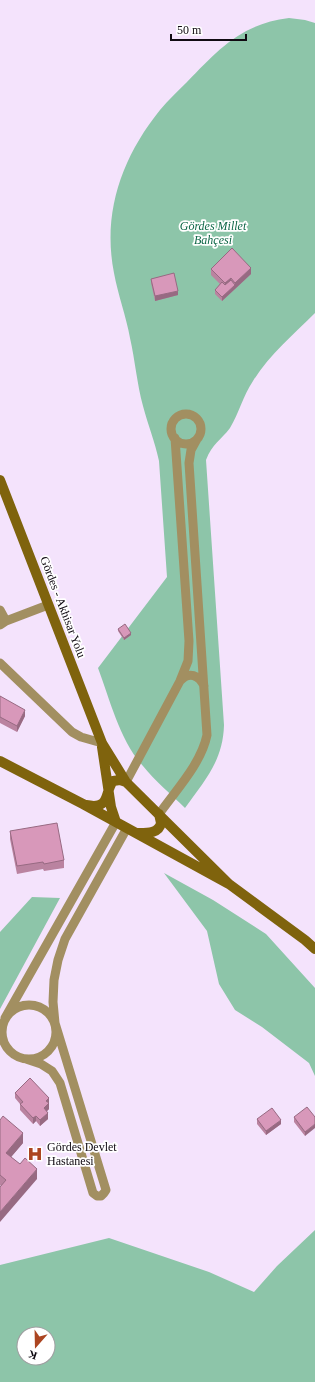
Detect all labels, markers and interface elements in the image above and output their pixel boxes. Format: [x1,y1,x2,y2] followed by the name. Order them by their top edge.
[171,16,246,42] scale bar
[177,23,202,37] text: 50 m
[180,219,247,247] park label: Gördes Millet Bahçesi
[37,554,89,660] street label: Gördes - Akhisar Yolu
[47,1140,117,1168] place label: Gördes Devlet Hastanesi
[26,1145,44,1163] hospital icon: Gördes Devlet Hastanesi
[16,1326,56,1366] north arrow
[26,1348,39,1362] text: K

